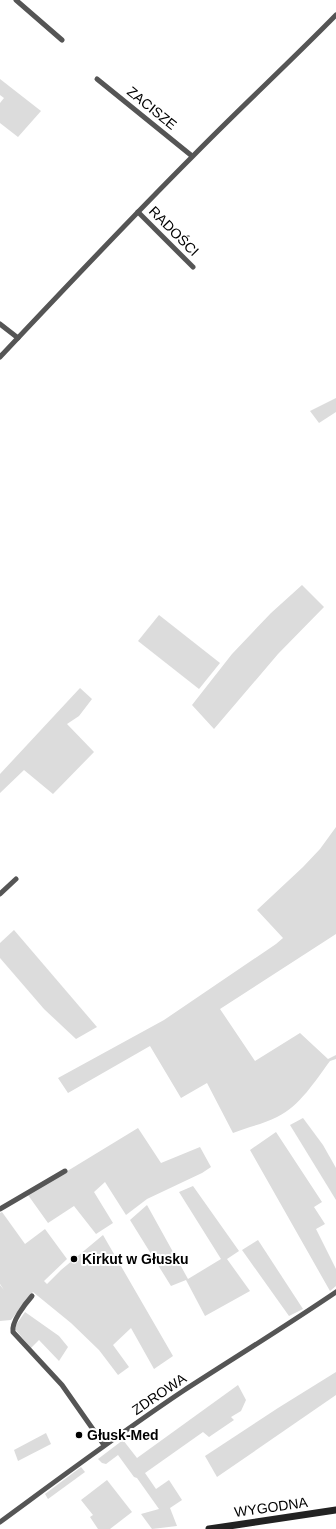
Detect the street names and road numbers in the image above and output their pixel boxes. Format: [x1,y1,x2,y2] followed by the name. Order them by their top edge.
[124,83,180,133] street label: ZACISZE
[146,202,203,259] street label: RADOŚCI
[129,1370,190,1418] street label: ZDROWA
[233,1494,309,1520] street label: WYGODNA

